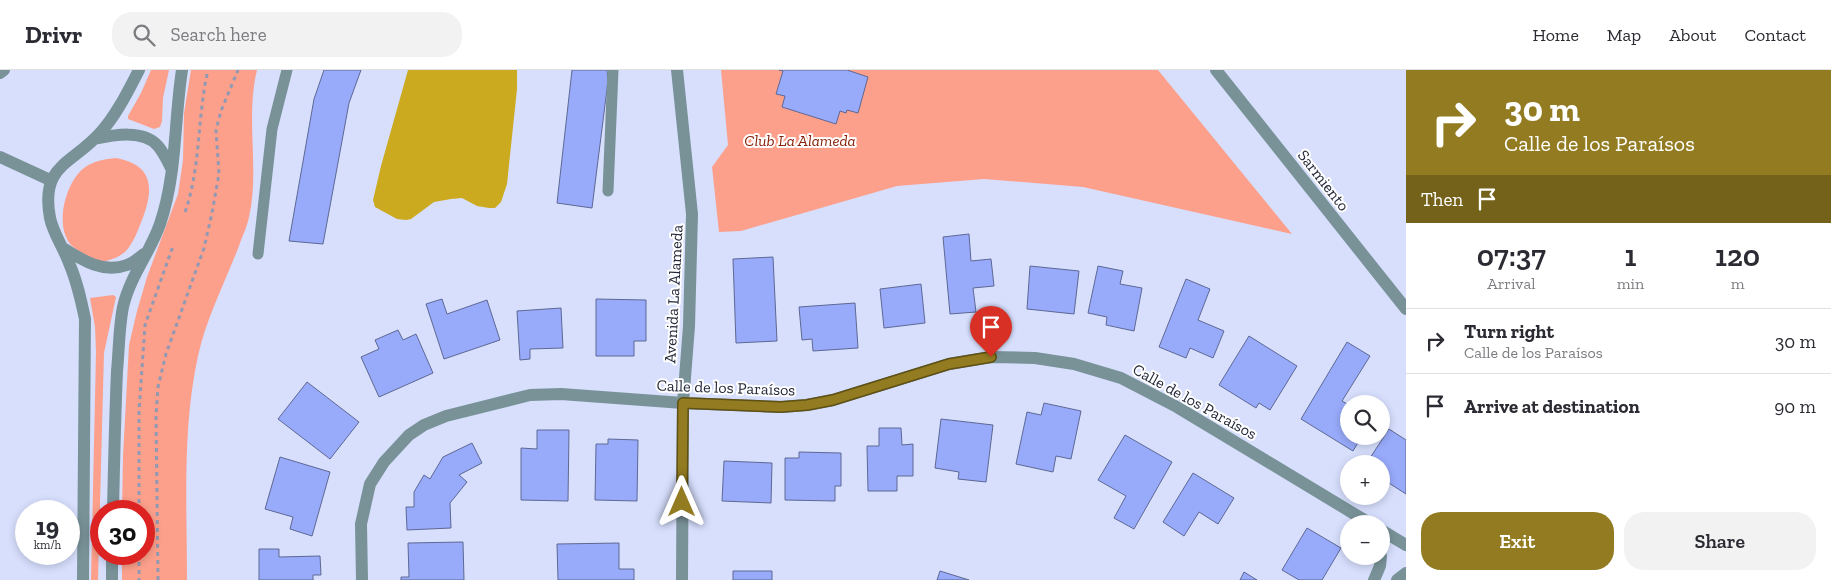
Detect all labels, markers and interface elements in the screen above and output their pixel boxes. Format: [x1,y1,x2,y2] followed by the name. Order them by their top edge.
[112,12,462,57] search box
[25,20,82,49] text: Drivr
[130,21,158,49] icon: search
[170,23,267,46] text: Search here
[1532,24,1579,46] text: Home
[1607,24,1641,46] text: Map
[1669,24,1716,46] text: About
[1744,24,1806,46] text: Contact
[1504,88,1580,130] text: 30 m
[1421,90,1486,155] icon: right
[1504,130,1695,157] text: Calle de los Paraísos
[744,131,856,150] park label: Club La Alameda
[1294,146,1353,215] street label: Sarmiento
[1473,185,1501,213] icon: arrive
[1421,188,1463,211] text: Then
[660,224,687,364] street label: Avenida La Alameda
[1477,238,1546,274] text: 07:37
[1625,238,1636,274] text: 1
[1715,238,1760,274] text: 120
[1487,274,1536,293] text: Arrival
[1617,274,1644,293] text: min
[1731,274,1745,293] text: m
[970,306,1012,357] pin
[977,313,1005,341] icon: arrive
[1464,320,1554,343] text: Turn right
[1421,327,1449,355] icon: right
[1775,330,1816,353] text: 30 m
[1464,343,1603,362] text: Calle de los Paraísos
[1129,359,1260,443] street label: Calle de los Paraísos
[656,376,796,399] street label: Calle de los Paraísos
[1421,392,1449,420] icon: arrive
[1340,395,1390,565] map controls
[1340,395,1390,445] button: search
[1464,395,1640,418] text: Arrive at destination
[1774,395,1816,418] text: 90 m
[1340,455,1390,505] button: +
[655,475,707,527] position arrow
[90,500,155,565] speed limit sign: 30
[36,511,59,541] text: 19
[1421,512,1614,570] button: Exit
[1624,512,1816,570] button: Share
[1340,515,1390,565] button: −
[34,538,61,552] text: km/h

